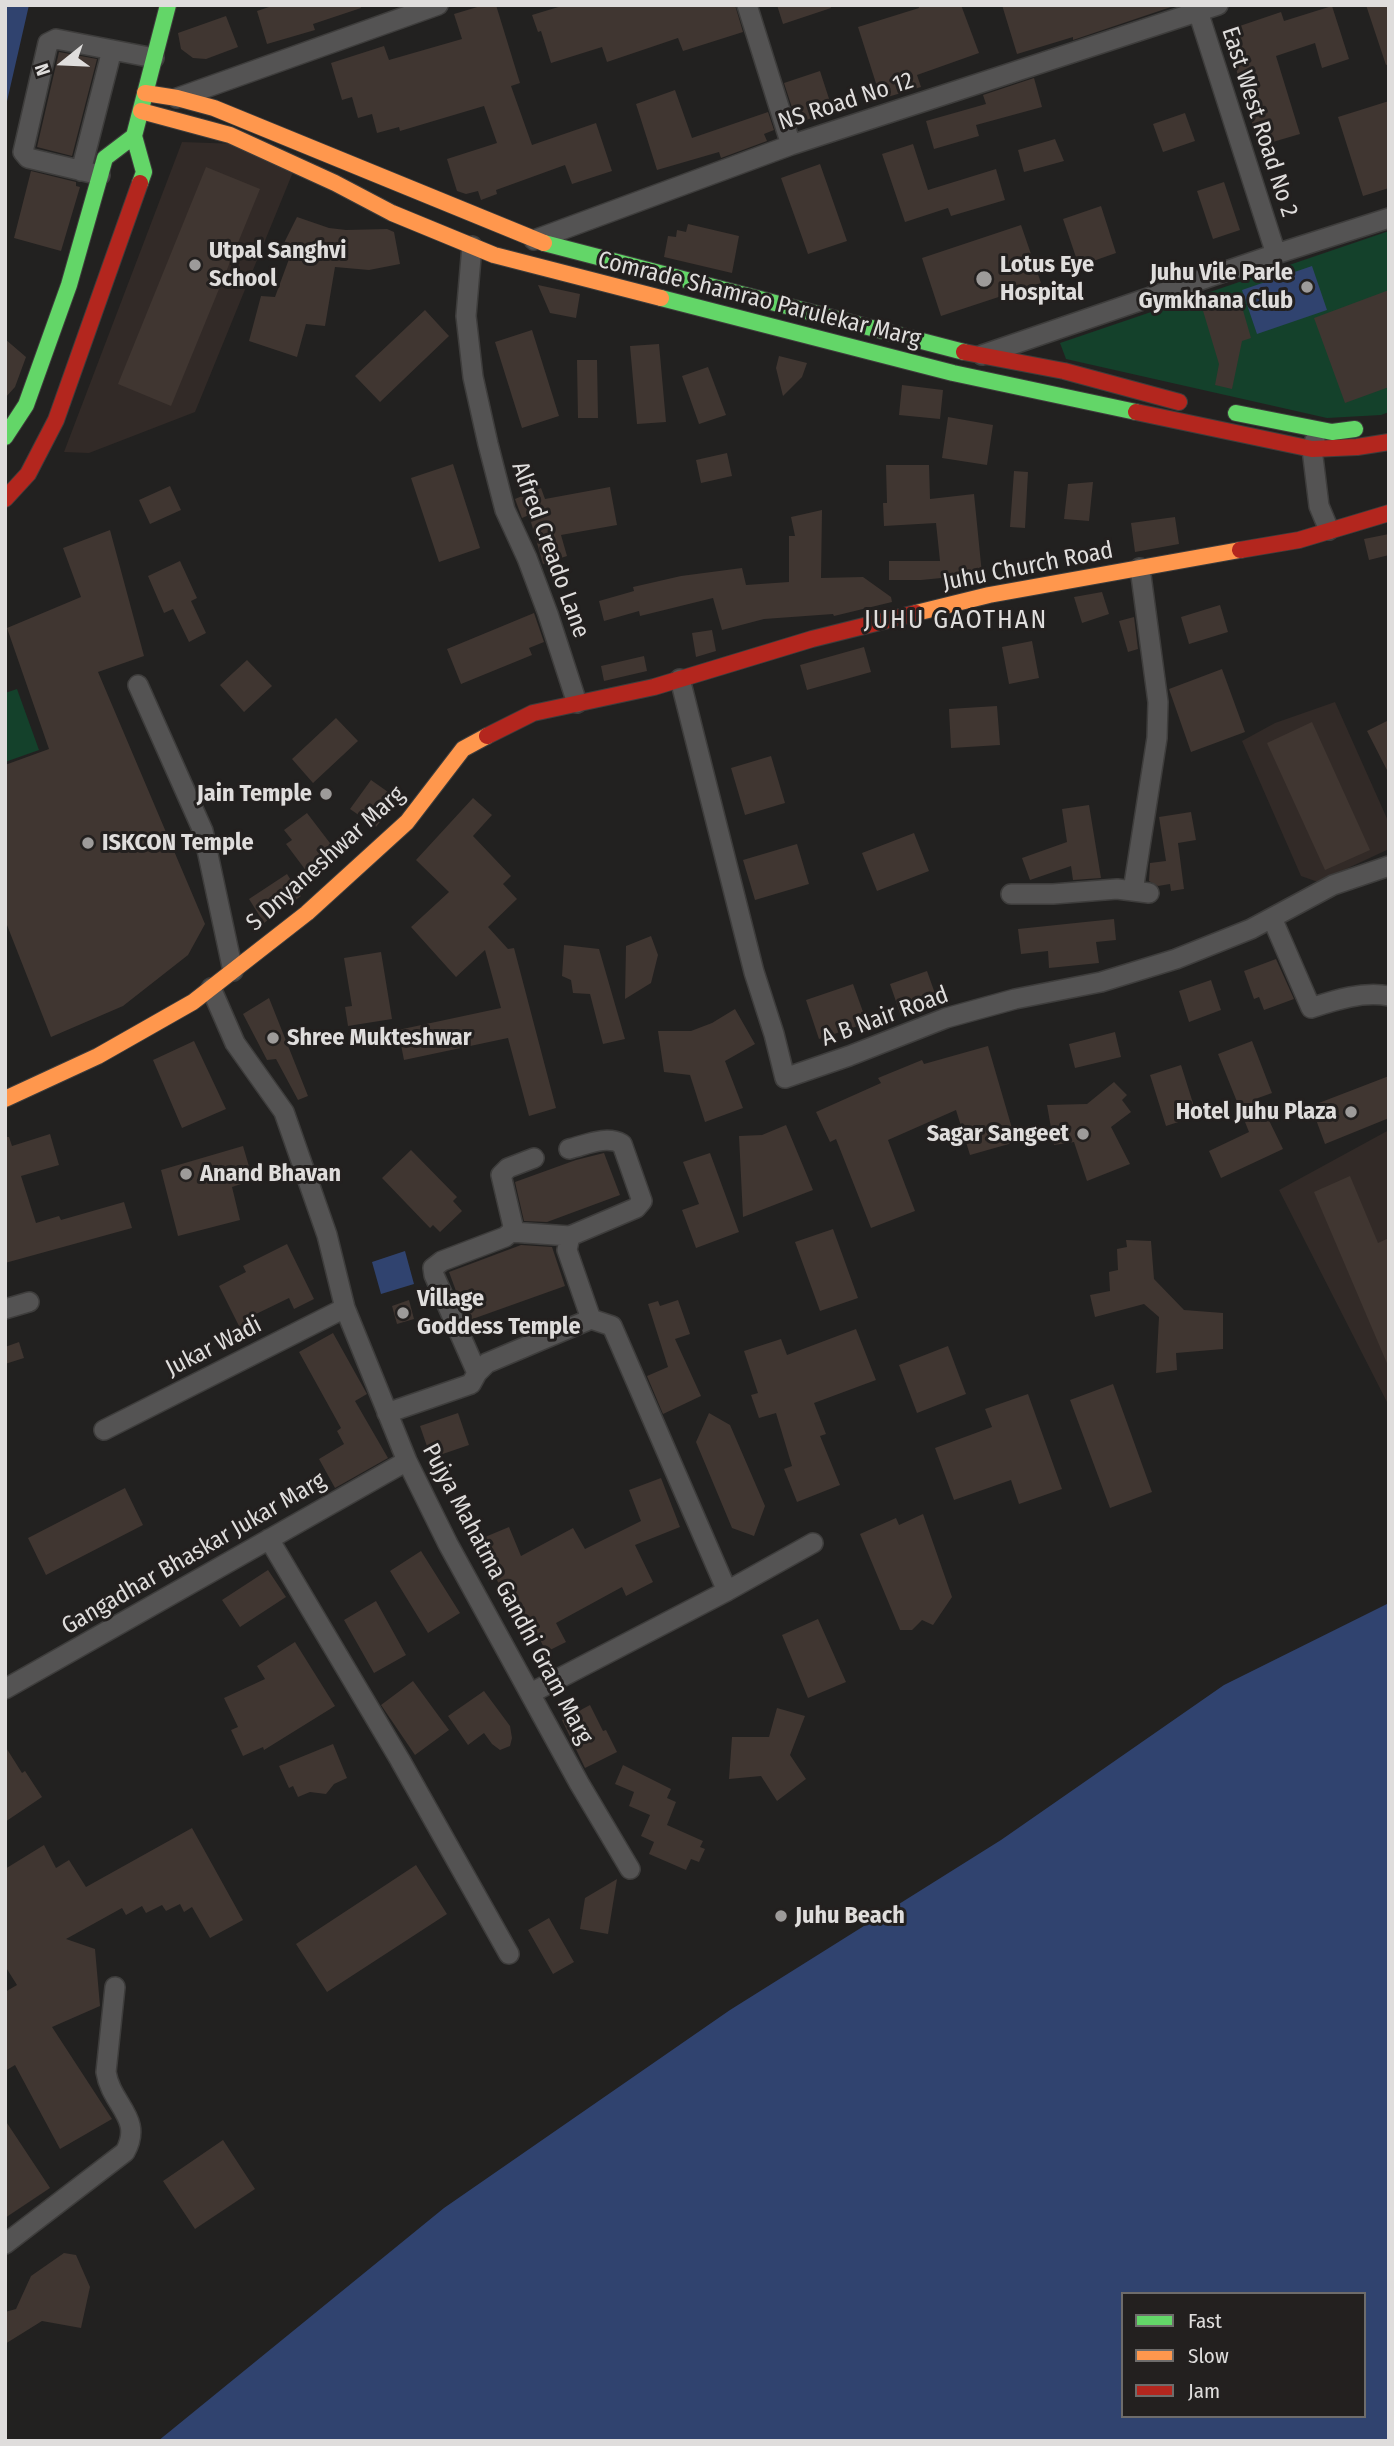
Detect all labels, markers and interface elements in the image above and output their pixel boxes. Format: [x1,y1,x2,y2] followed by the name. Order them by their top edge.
[1215,23,1303,221] street label: East West Road No 2
[28,28,98,98] north arrow
[30,61,55,79] text: N
[775,67,917,137] street label: NS Road No 12
[209,237,346,293] place label: Utpal Sanghvi School
[595,246,923,354] street label: Comrade Shamrao Parulekar Marg
[1000,251,1094,307] place label: Lotus Eye Hospital
[187,257,203,273] marker: Utpal Sanghvi School
[1139,259,1293,315] place label: Juhu Vile Parle Gymkhana Club
[974,269,994,289] marker: Lotus Eye Hospital
[1299,279,1315,295] marker: Juhu Vile Parle Gymkhana Club
[505,458,595,642] street label: Alfred Creado Lane
[940,536,1116,598] street label: Juhu Church Road
[865,605,1047,637] district label: JUHU GAOTHAN
[197,780,312,808] place label: Jain Temple
[241,780,411,938] street label: S Dnyaneshwar Marg
[318,786,334,802] marker: Jain Temple
[102,829,254,857] place label: ISKCON Temple
[80,835,96,851] marker: ISKCON Temple
[818,981,952,1053] street label: A B Nair Road
[287,1024,472,1052] place label: Shree Mukteshwar
[265,1030,281,1046] marker: Shree Mukteshwar
[1176,1098,1337,1126] place label: Hotel Juhu Plaza
[1343,1104,1359,1120] marker: Hotel Juhu Plaza
[927,1120,1069,1148] place label: Sagar Sangeet
[1075,1126,1091,1142] marker: Sagar Sangeet
[200,1160,341,1188] place label: Anand Bhavan
[178,1166,194,1182] marker: Anand Bhavan
[417,1285,581,1341] place label: Village Goddess Temple
[395,1305,411,1321] marker: Village Goddess Temple
[161,1311,267,1383] street label: Jukar Wadi
[415,1439,599,1749] street label: Pujya Mahatma Gandhi Gram Marg
[57,1467,331,1641] street label: Gangadhar Bhaskar Jukar Marg
[795,1902,905,1930] place label: Juhu Beach
[773,1908,789,1924] marker: Juhu Beach
[1121,2292,1366,2418] legend
[1188,2308,1222,2334] text: Fast
[1188,2343,1229,2369] text: Slow
[1188,2378,1220,2404] text: Jam

